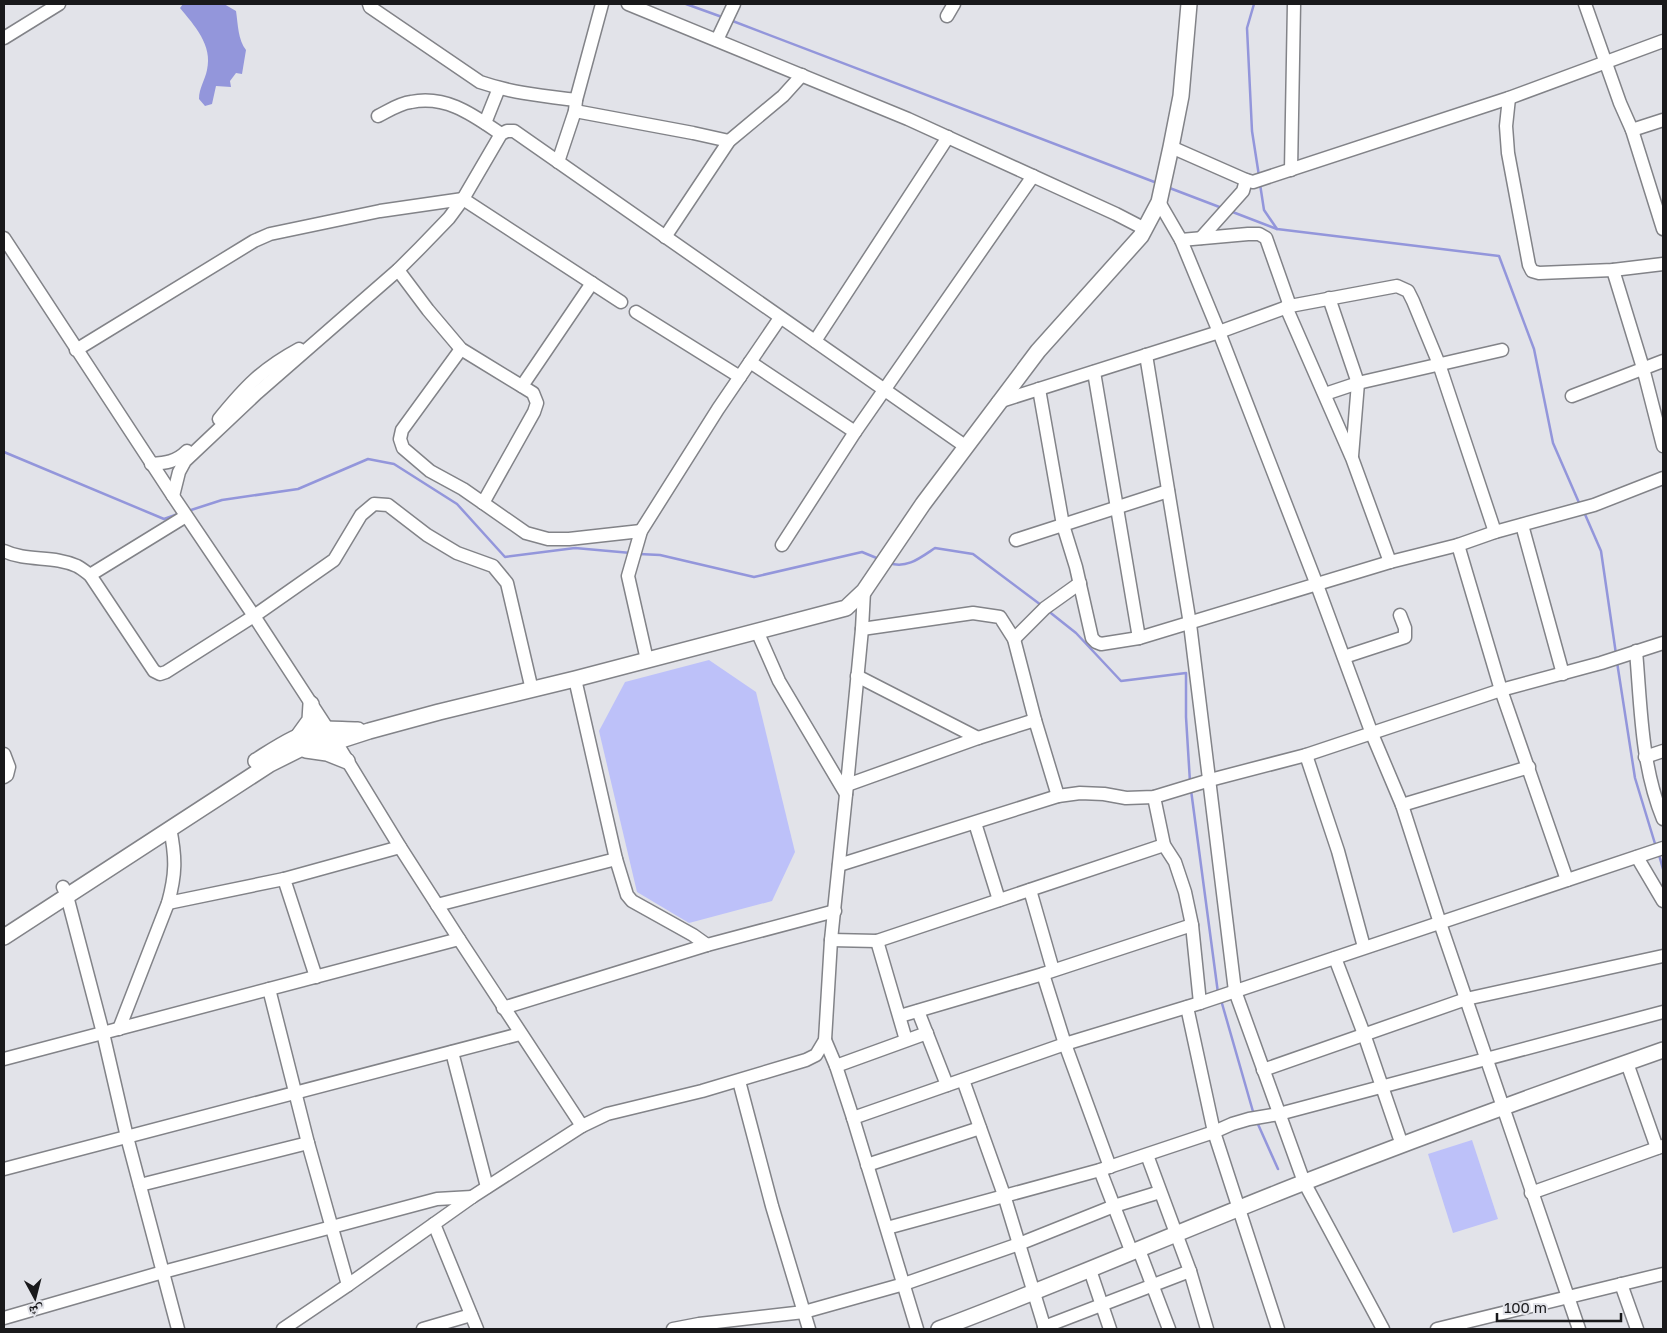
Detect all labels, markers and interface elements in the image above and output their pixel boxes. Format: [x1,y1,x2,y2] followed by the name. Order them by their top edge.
[10,1273,60,1323] north arrow
[1497,1290,1621,1322] scale bar
[1504,1298,1547,1316] text: 100 m
[28,1301,45,1321] text: ش

